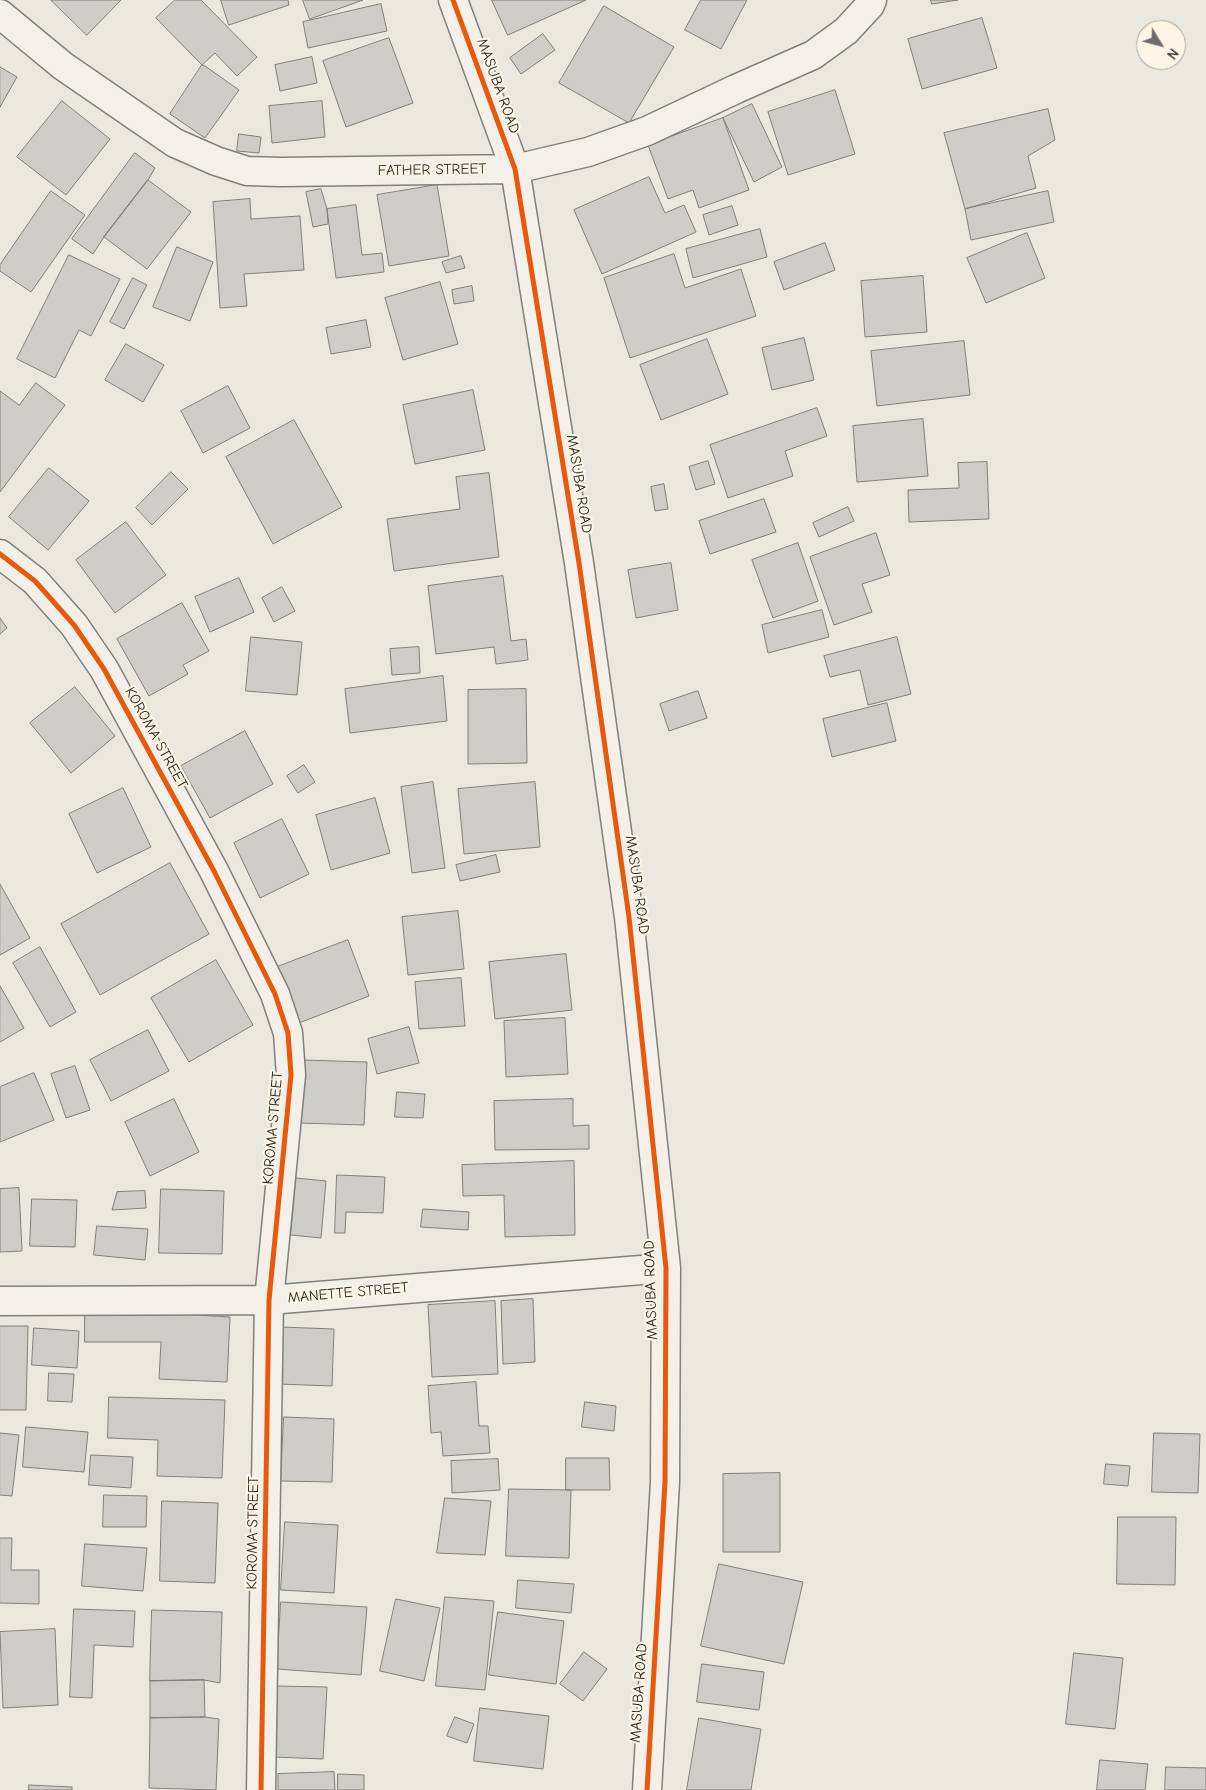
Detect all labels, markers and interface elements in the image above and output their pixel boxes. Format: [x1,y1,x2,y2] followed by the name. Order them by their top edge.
[1136,20,1186,70] north arrow
[472,36,524,136] street label: MASUBA ROAD
[1163,45,1182,62] text: N
[377,160,487,180] street label: FATHER STREET
[562,433,596,535] street label: MASUBA ROAD
[121,684,191,792] street label: KOROMA STREET
[621,834,653,936] street label: MASUBA ROAD
[259,1071,287,1185] street label: KOROMA STREET
[640,1240,662,1340] street label: MASUBA ROAD
[287,1279,409,1307] street label: MANETTE STREET
[243,1476,263,1590] street label: KOROMA STREET
[627,1643,651,1743] street label: MASUBA ROAD

